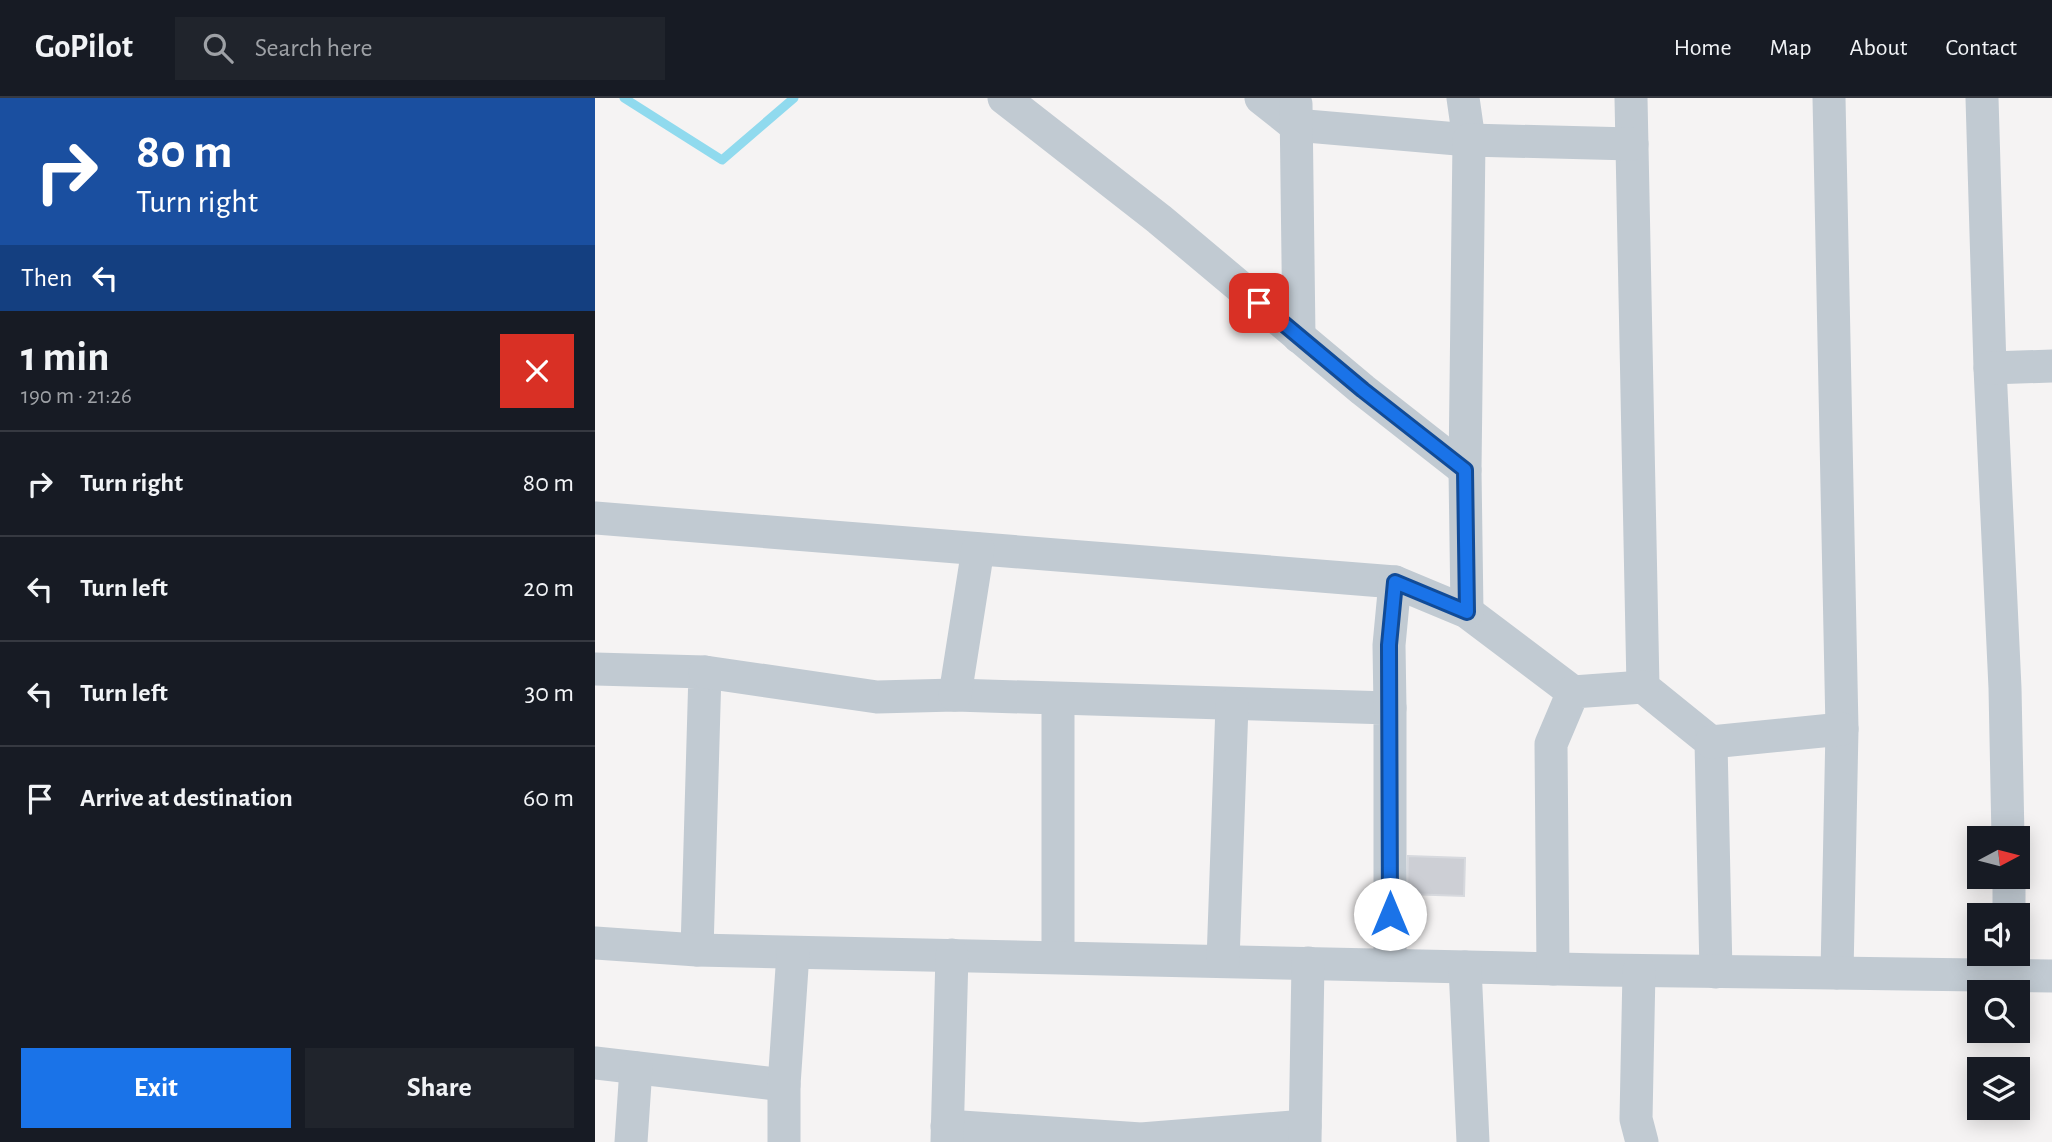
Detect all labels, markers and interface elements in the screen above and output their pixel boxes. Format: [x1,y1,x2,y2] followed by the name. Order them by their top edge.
[175,17,665,80] search box
[199,29,237,67] icon: search
[35,31,133,64] text: GoPilot
[255,35,372,61] text: Search here
[1674,36,1732,60] text: Home
[1770,36,1812,60] text: Map
[1850,36,1907,60] text: About
[1945,36,2017,60] text: Contact
[21,126,112,217] icon: right
[136,128,233,177] text: 80 m
[136,186,258,218] text: Turn right
[86,259,124,297] icon: left
[21,265,72,291] text: Then
[1229,273,1289,333] pin
[1240,284,1278,322] icon: arrive
[500,334,574,408] button: close
[21,336,110,378] text: 1 min
[21,385,132,408] text: 190 m · 21:26
[21,465,59,503] icon: right
[80,470,183,496] text: Turn right
[523,470,574,496] text: 80 m
[21,570,59,608] icon: left
[80,575,168,601] text: Turn left
[523,575,574,601] text: 20 m
[21,675,59,713] icon: left
[80,680,168,706] text: Turn left
[524,680,574,706] text: 30 m
[21,780,59,818] icon: arrive
[80,785,293,811] text: Arrive at destination
[523,785,574,811] text: 60 m
[1967,826,2030,889] north arrow
[1967,826,2030,1120] map controls
[1353,877,1427,951] position arrow
[1967,903,2030,966] button: sound
[1967,980,2030,1043] button: search
[21,1048,291,1128] button: Exit
[305,1048,574,1128] button: Share
[1967,1057,2030,1120] button: layers

